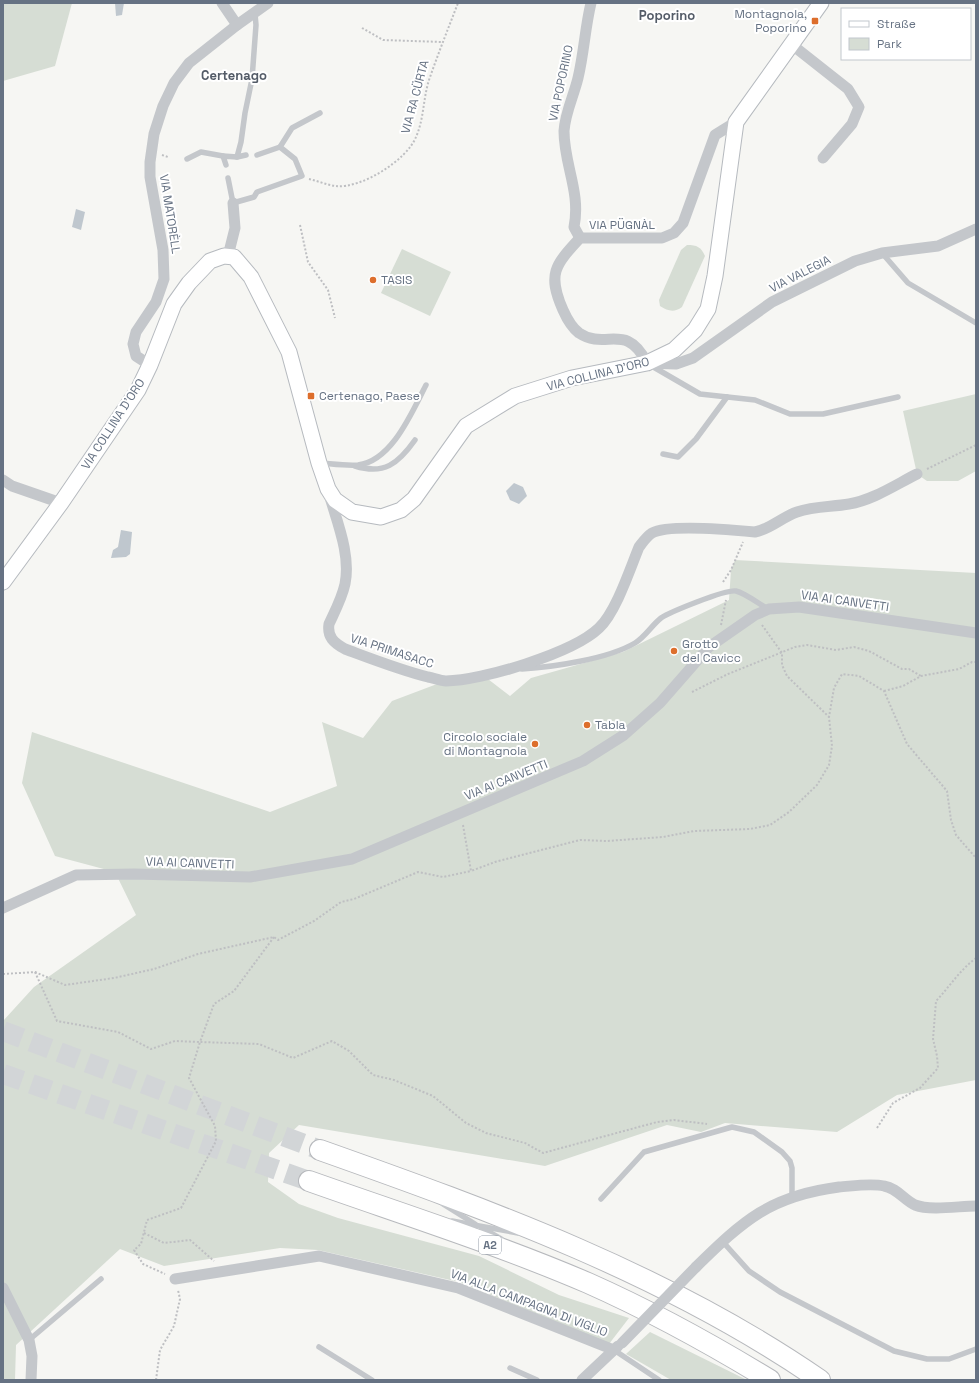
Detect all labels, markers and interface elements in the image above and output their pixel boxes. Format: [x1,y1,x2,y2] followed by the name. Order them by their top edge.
[734,6,807,36] place label: Montagnola, Poporino
[639,7,695,24] district label: Poporino
[841,8,971,60] legend
[810,16,820,26] marker: Montagnola, Poporino
[877,16,916,32] text: Straße
[877,36,902,52] text: Park
[545,43,577,123] street label: VIA POPORINO
[397,58,433,136] street label: VIA RA CÜRTA
[201,67,267,84] district label: Certenago
[156,173,184,255] street label: VIA MATORÈLL
[589,217,655,233] street label: VIA PÜGNÀL
[767,252,834,296] street label: VIA VALEGIA
[381,272,412,288] place label: TASIS
[368,275,378,285] marker: TASIS
[545,353,651,395] street label: VIA COLLINA D'ORO
[78,375,148,473] street label: VIA COLLINA D'ORO
[319,388,420,404] place label: Certenago, Paese
[306,391,316,401] marker: Certenago, Paese
[800,587,890,615] street label: VIA AI CANVETTI
[348,630,436,672] street label: VIA PRIMASACC
[682,636,741,666] place label: Grotto del Cavicc
[669,646,679,656] marker: Grotto del Cavicc
[595,717,626,733] place label: Tabla
[582,720,592,730] marker: Tabla
[443,729,527,759] place label: Circolo sociale di Montagnola
[530,739,540,749] marker: Circolo sociale di Montagnola
[462,756,550,804] street label: VIA AI CANVETTI
[145,853,235,873] street label: VIA AI CANVETTI
[479,1236,501,1254] road number: A2
[448,1266,610,1340] street label: VIA ALLA CAMPAGNA DI VIGLIO

